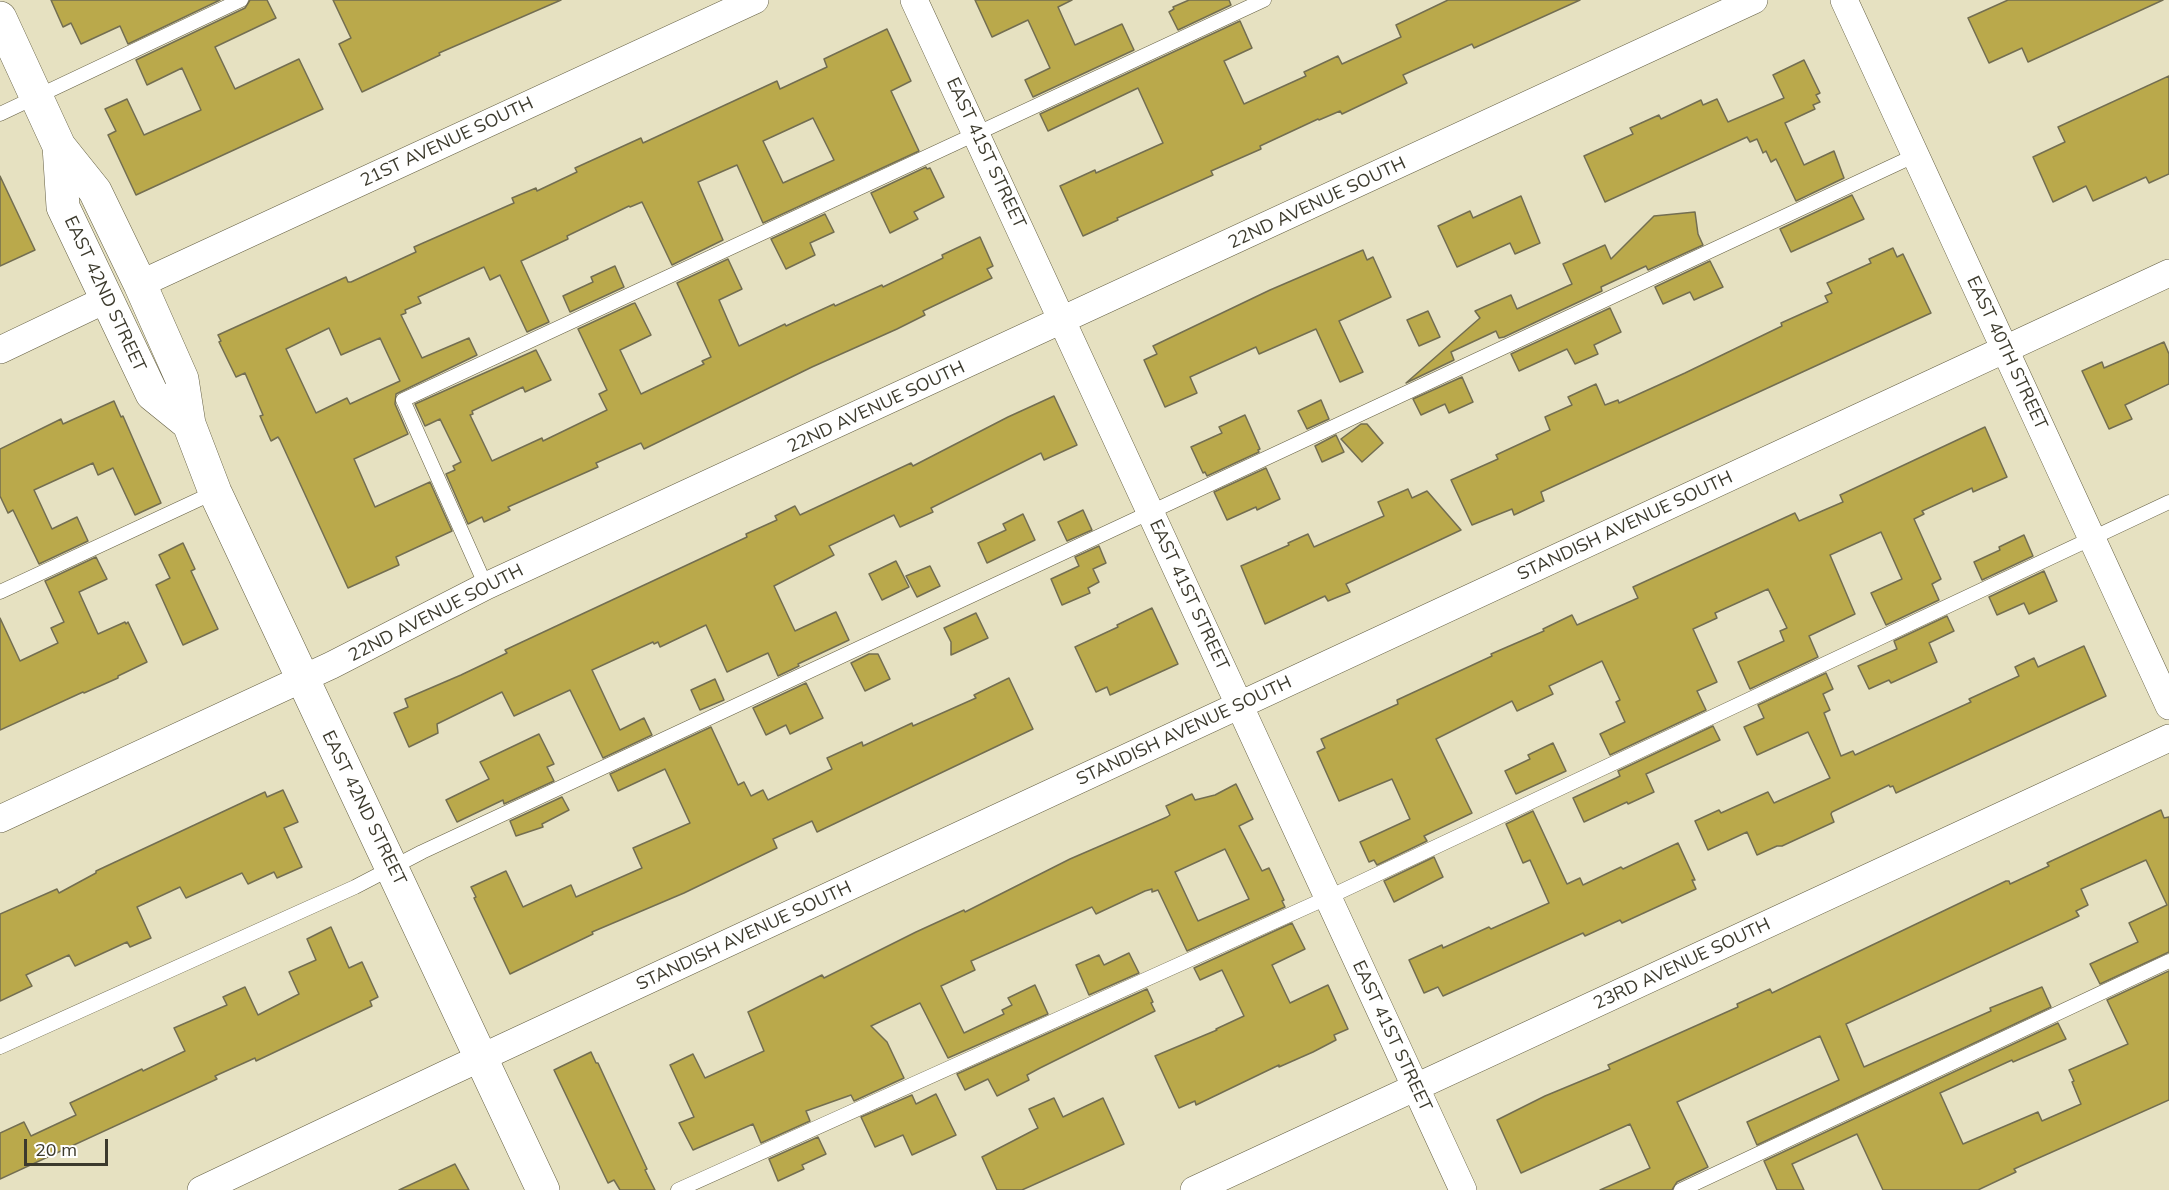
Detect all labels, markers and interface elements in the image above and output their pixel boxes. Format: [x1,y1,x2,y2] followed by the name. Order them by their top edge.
[942,74,1030,232] street label: EAST 41ST STREET
[357,92,537,192] street label: 21ST AVENUE SOUTH
[1225,152,1409,254] street label: 22ND AVENUE SOUTH
[59,213,151,375] street label: EAST 42ND STREET
[1962,273,2052,433] street label: EAST 40TH STREET
[784,356,968,458] street label: 22ND AVENUE SOUTH
[1514,467,1736,585] street label: STANDISH AVENUE SOUTH
[1145,516,1233,674] street label: EAST 41ST STREET
[345,559,527,667] street label: 22ND AVENUE SOUTH
[1073,672,1295,790] street label: STANDISH AVENUE SOUTH
[317,727,411,889] street label: EAST 42ND STREET
[633,877,855,995] street label: STANDISH AVENUE SOUTH
[1590,914,1774,1014] street label: 23RD AVENUE SOUTH
[1348,957,1436,1115] street label: EAST 41ST STREET
[27,1127,111,1165] scale bar
[35,1138,77,1161] text: 20 m

